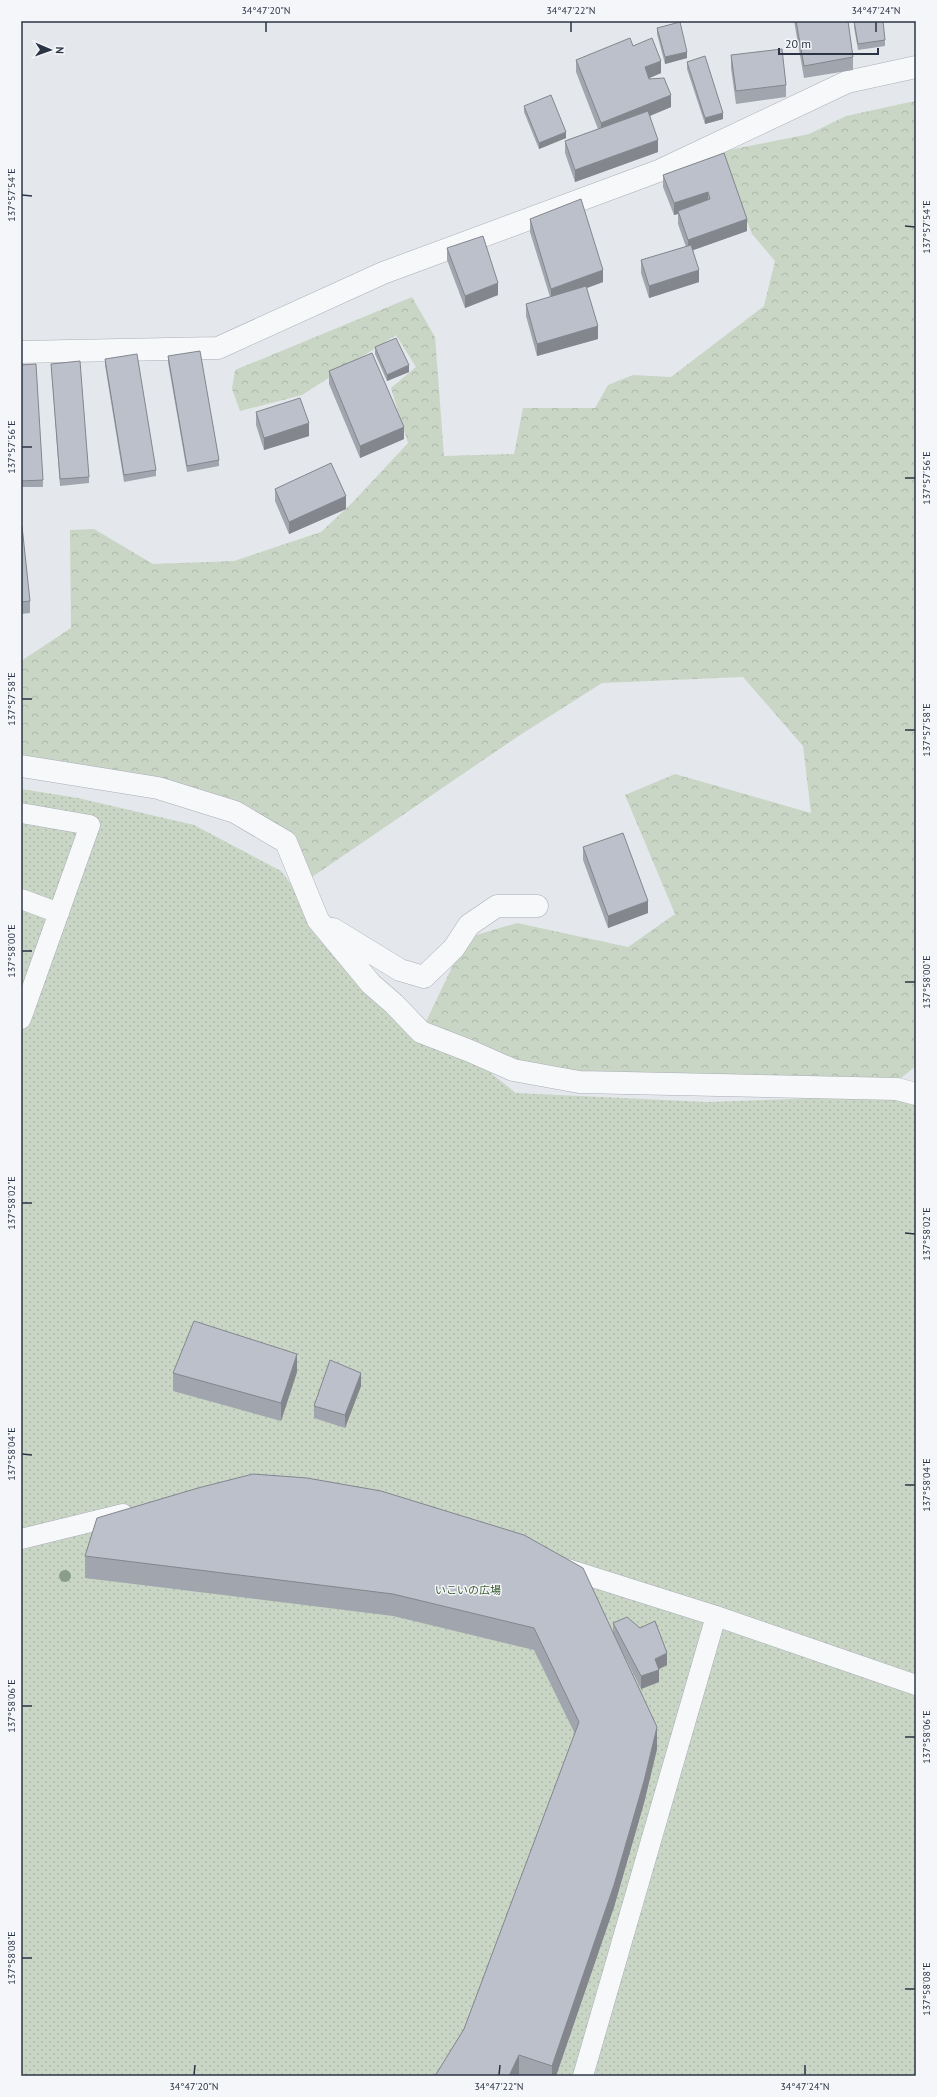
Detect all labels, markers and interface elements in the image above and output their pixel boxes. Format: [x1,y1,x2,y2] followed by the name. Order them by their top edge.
[241,4,291,17] text: 34°47'20"N
[546,4,596,17] text: 34°47'22"N
[851,4,901,17] text: 34°47'24"N
[30,30,70,70] north arrow
[779,30,878,56] scale bar
[785,36,811,51] text: 20 m
[53,46,67,54] text: N
[5,168,18,222] text: 137°57'54"E
[920,200,933,254] text: 137°57'54"E
[5,420,18,474] text: 137°57'56"E
[920,451,933,505] text: 137°57'56"E
[5,672,18,726] text: 137°57'58"E
[920,703,933,757] text: 137°57'58"E
[5,924,18,978] text: 137°58'00"E
[920,955,933,1009] text: 137°58'00"E
[5,1176,18,1230] text: 137°58'02"E
[920,1207,933,1261] text: 137°58'02"E
[5,1427,18,1481] text: 137°58'04"E
[920,1458,933,1512] text: 137°58'04"E
[435,1583,501,1597] park label: いこいの広場
[5,1679,18,1733] text: 137°58'06"E
[920,1710,933,1764] text: 137°58'06"E
[5,1931,18,1985] text: 137°58'08"E
[920,1962,933,2016] text: 137°58'08"E
[169,2080,219,2093] text: 34°47'20"N
[474,2080,524,2093] text: 34°47'22"N
[780,2080,830,2093] text: 34°47'24"N

